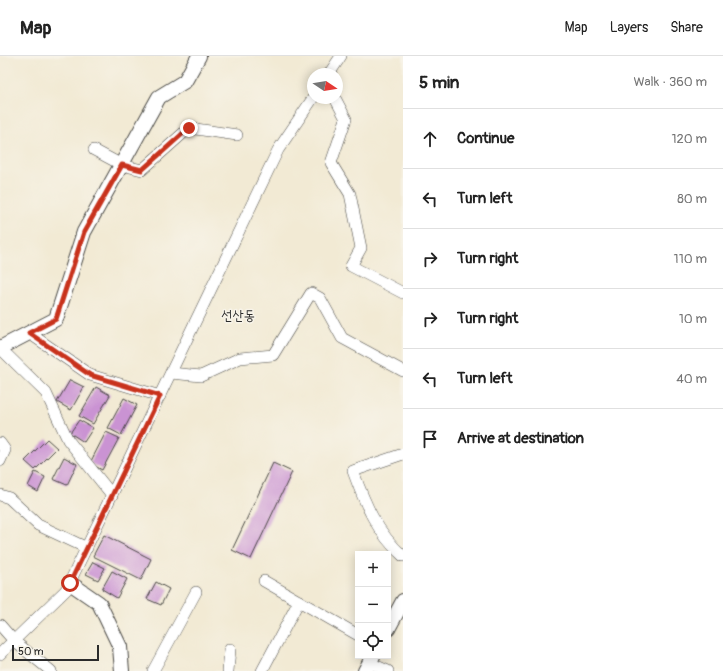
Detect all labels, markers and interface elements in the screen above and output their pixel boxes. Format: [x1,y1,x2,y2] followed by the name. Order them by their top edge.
[20,16,51,40] text: Map
[565,19,588,36] text: Map
[610,19,648,36] text: Layers
[670,19,703,36] text: Share
[307,68,343,104] north arrow
[419,72,459,93] text: 5 min
[633,74,707,90] text: Walk · 360 m
[180,119,198,137] route end
[419,128,441,150] icon: ahead
[457,129,515,148] text: Continue
[671,131,707,147] text: 120 m
[419,188,441,210] icon: left
[457,189,513,208] text: Turn left
[677,191,707,207] text: 80 m
[419,248,441,270] icon: right
[457,249,518,268] text: Turn right
[674,251,707,267] text: 110 m
[221,307,255,324] district label: 선산동
[419,308,441,330] icon: right
[457,309,518,328] text: Turn right
[679,311,707,327] text: 10 m
[419,368,441,390] icon: left
[457,369,513,388] text: Turn left
[676,371,707,387] text: 40 m
[419,428,441,450] icon: arrive
[457,429,584,448] text: Arrive at destination
[355,551,391,659] map controls
[355,551,391,587] button: +
[61,574,79,592] route start
[355,587,391,623] button: −
[355,623,391,659] button: locate
[12,643,99,662] scale bar
[18,645,44,658] text: 50 m

